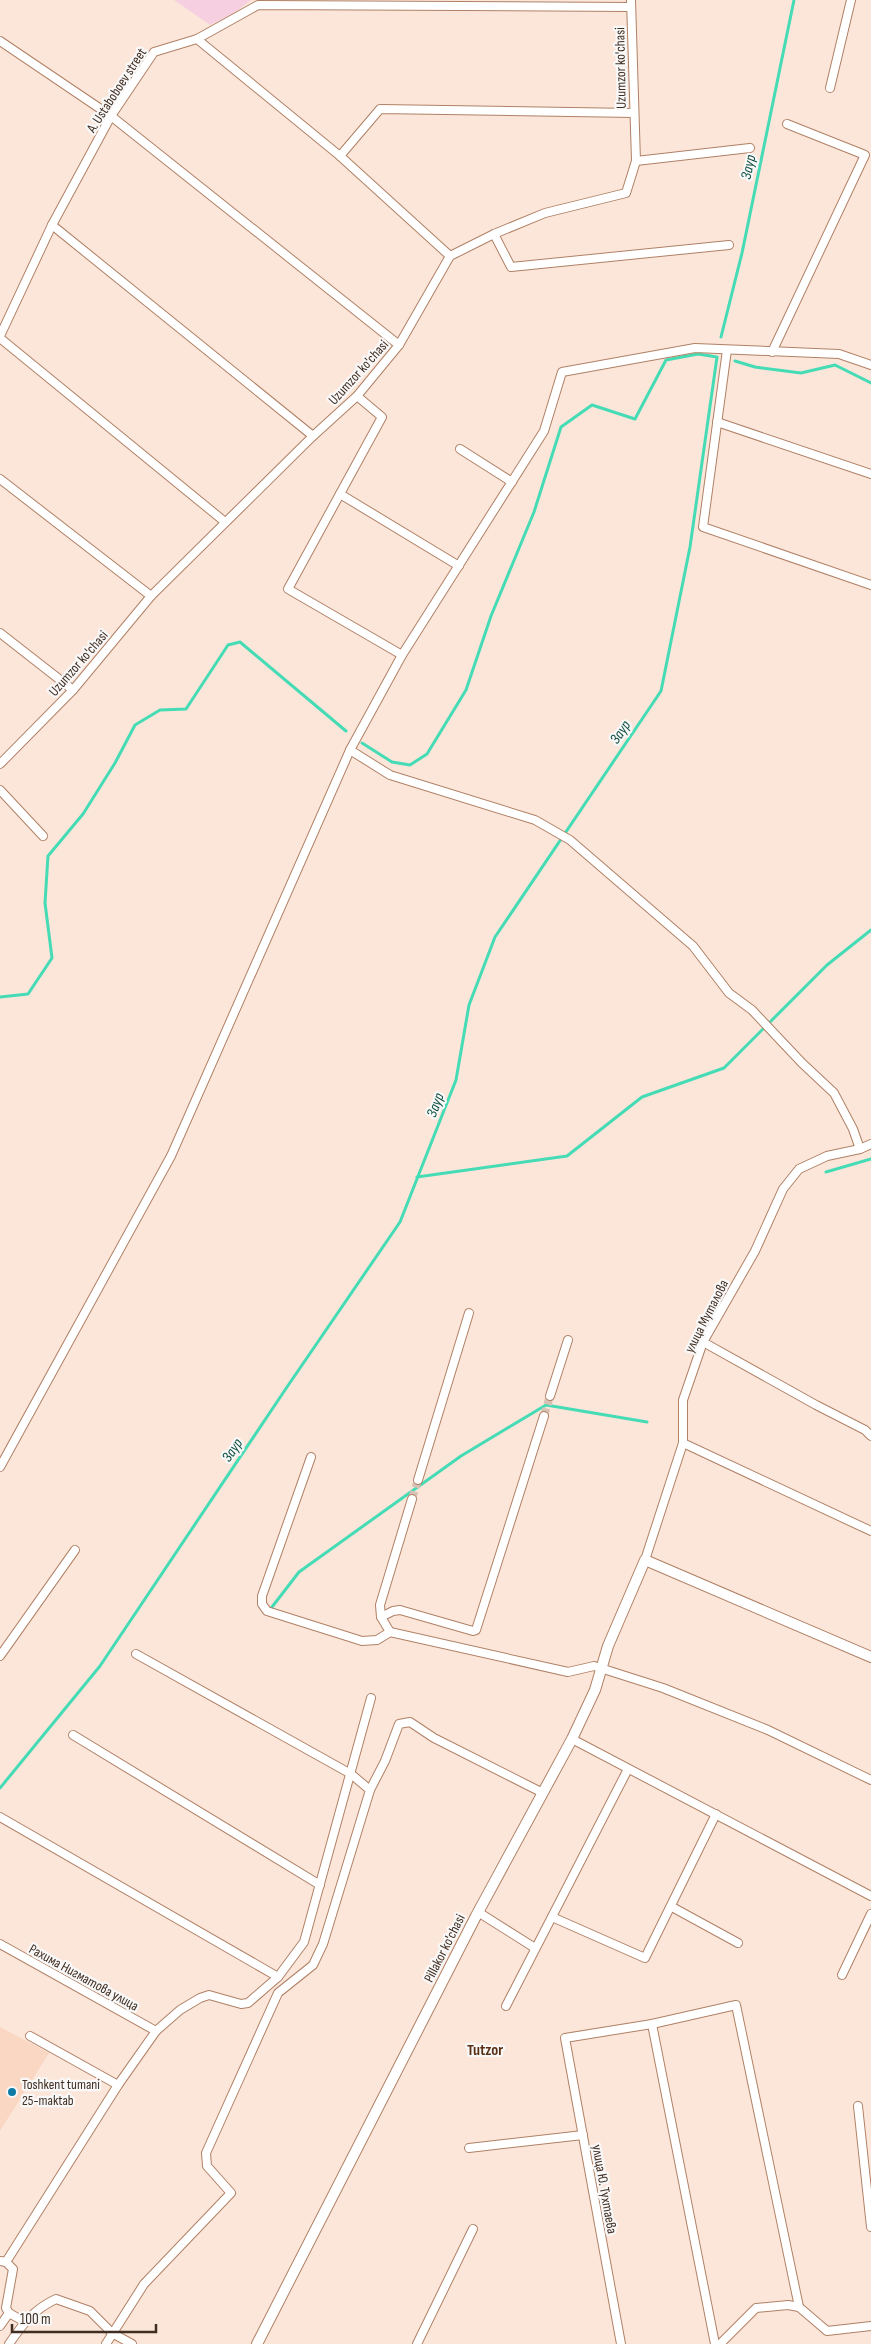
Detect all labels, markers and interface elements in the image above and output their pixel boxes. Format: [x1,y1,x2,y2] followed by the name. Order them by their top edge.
[611,27,630,109] street label: Uzumzor ko'chasi
[82,45,150,137] street label: A. Ustaboboev street
[737,153,760,181] water label: Заур
[325,336,392,408] street label: Uzumzor ko'chasi
[45,627,112,700] street label: Uzumzor ko'chasi
[606,717,635,748] water label: Заур
[422,1090,449,1120] water label: Заур
[681,1277,732,1356] street label: улица Муталова
[218,1435,247,1466] water label: Заур
[420,1911,469,1985] street label: Pillakor ko'chasi
[26,1940,141,2015] street label: Рахима Нигматова улица
[467,2041,503,2060] district label: Tutzor
[22,2076,100,2109] place label: Toshkent tumani 25-maktab
[6,2086,18,2098] marker: Toshkent tumani 25-maktab
[588,2143,621,2235] street label: улица Ю. Тухтаева
[12,2302,156,2334] scale bar
[20,2310,51,2329] text: 100 m

